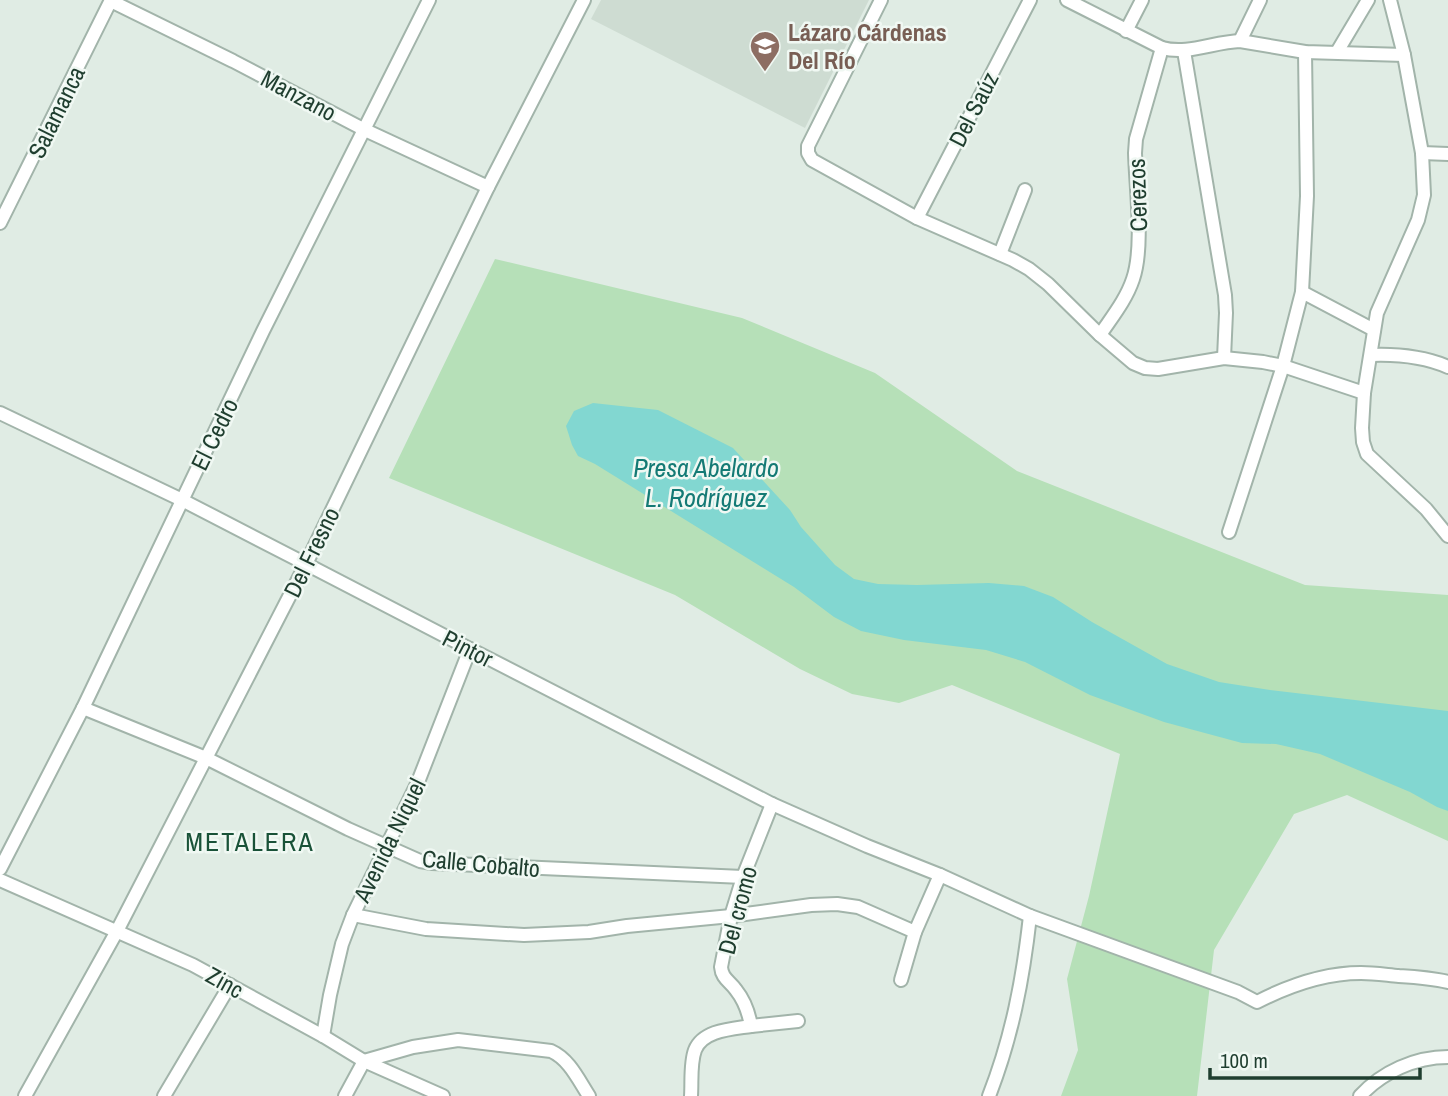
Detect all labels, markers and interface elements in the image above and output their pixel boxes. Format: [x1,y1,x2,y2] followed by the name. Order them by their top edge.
[788,16,947,76] place label: Lázaro Cárdenas Del Río
[748,29,782,73] school or university icon: Lázaro Cárdenas Del Río
[20,61,92,163] street label: Salamanca
[256,62,342,128] street label: Manzano
[941,66,1005,152] street label: Del Saúz
[1120,158,1154,232] street label: Cerezos
[183,393,245,475] street label: El Cedro
[633,450,779,515] water label: Presa Abelardo L. Rodríguez
[276,502,346,602] street label: Del Fresno
[437,622,499,674] street label: Pintor
[345,773,433,908] street label: Avenida Niquel
[185,824,315,859] district label: METALERA
[421,842,541,884] street label: Calle Cobalto
[710,863,764,957] street label: Del cromo
[201,959,250,1005] street label: Zinc
[1210,1036,1420,1080] scale bar
[1220,1046,1268,1075] text: 100 m

